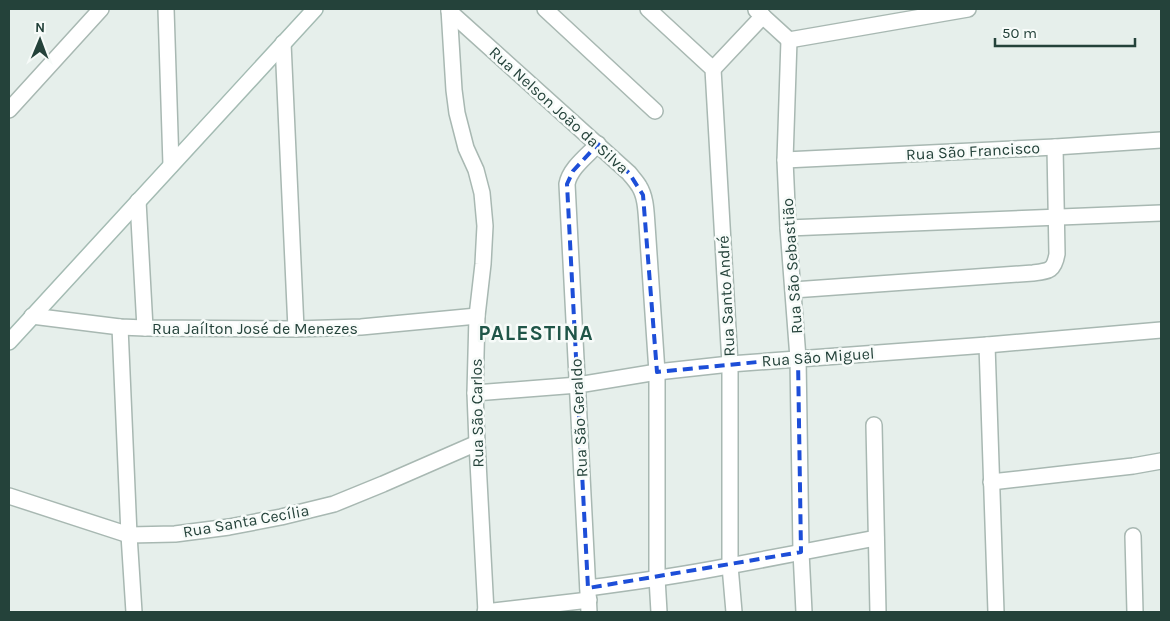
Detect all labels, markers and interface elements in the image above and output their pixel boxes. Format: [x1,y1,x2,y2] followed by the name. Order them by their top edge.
[15,15,65,65] north arrow
[995,15,1135,47] scale bar
[35,19,45,36] text: N
[1002,24,1037,42] text: 50 m
[485,42,633,178] street label: Rua Nelson João da Silva
[906,138,1040,164] street label: Rua São Francisco
[778,197,806,335] street label: Rua São Sebastião
[713,235,739,357] street label: Rua Santo André
[152,319,358,338] street label: Rua Jaílton José de Menezes
[478,321,594,345] district label: PALESTINA
[761,344,875,370] street label: Rua São Miguel
[467,358,487,468] street label: Rua São Carlos
[566,358,592,478] street label: Rua São Geraldo
[181,501,311,541] street label: Rua Santa Cecília

